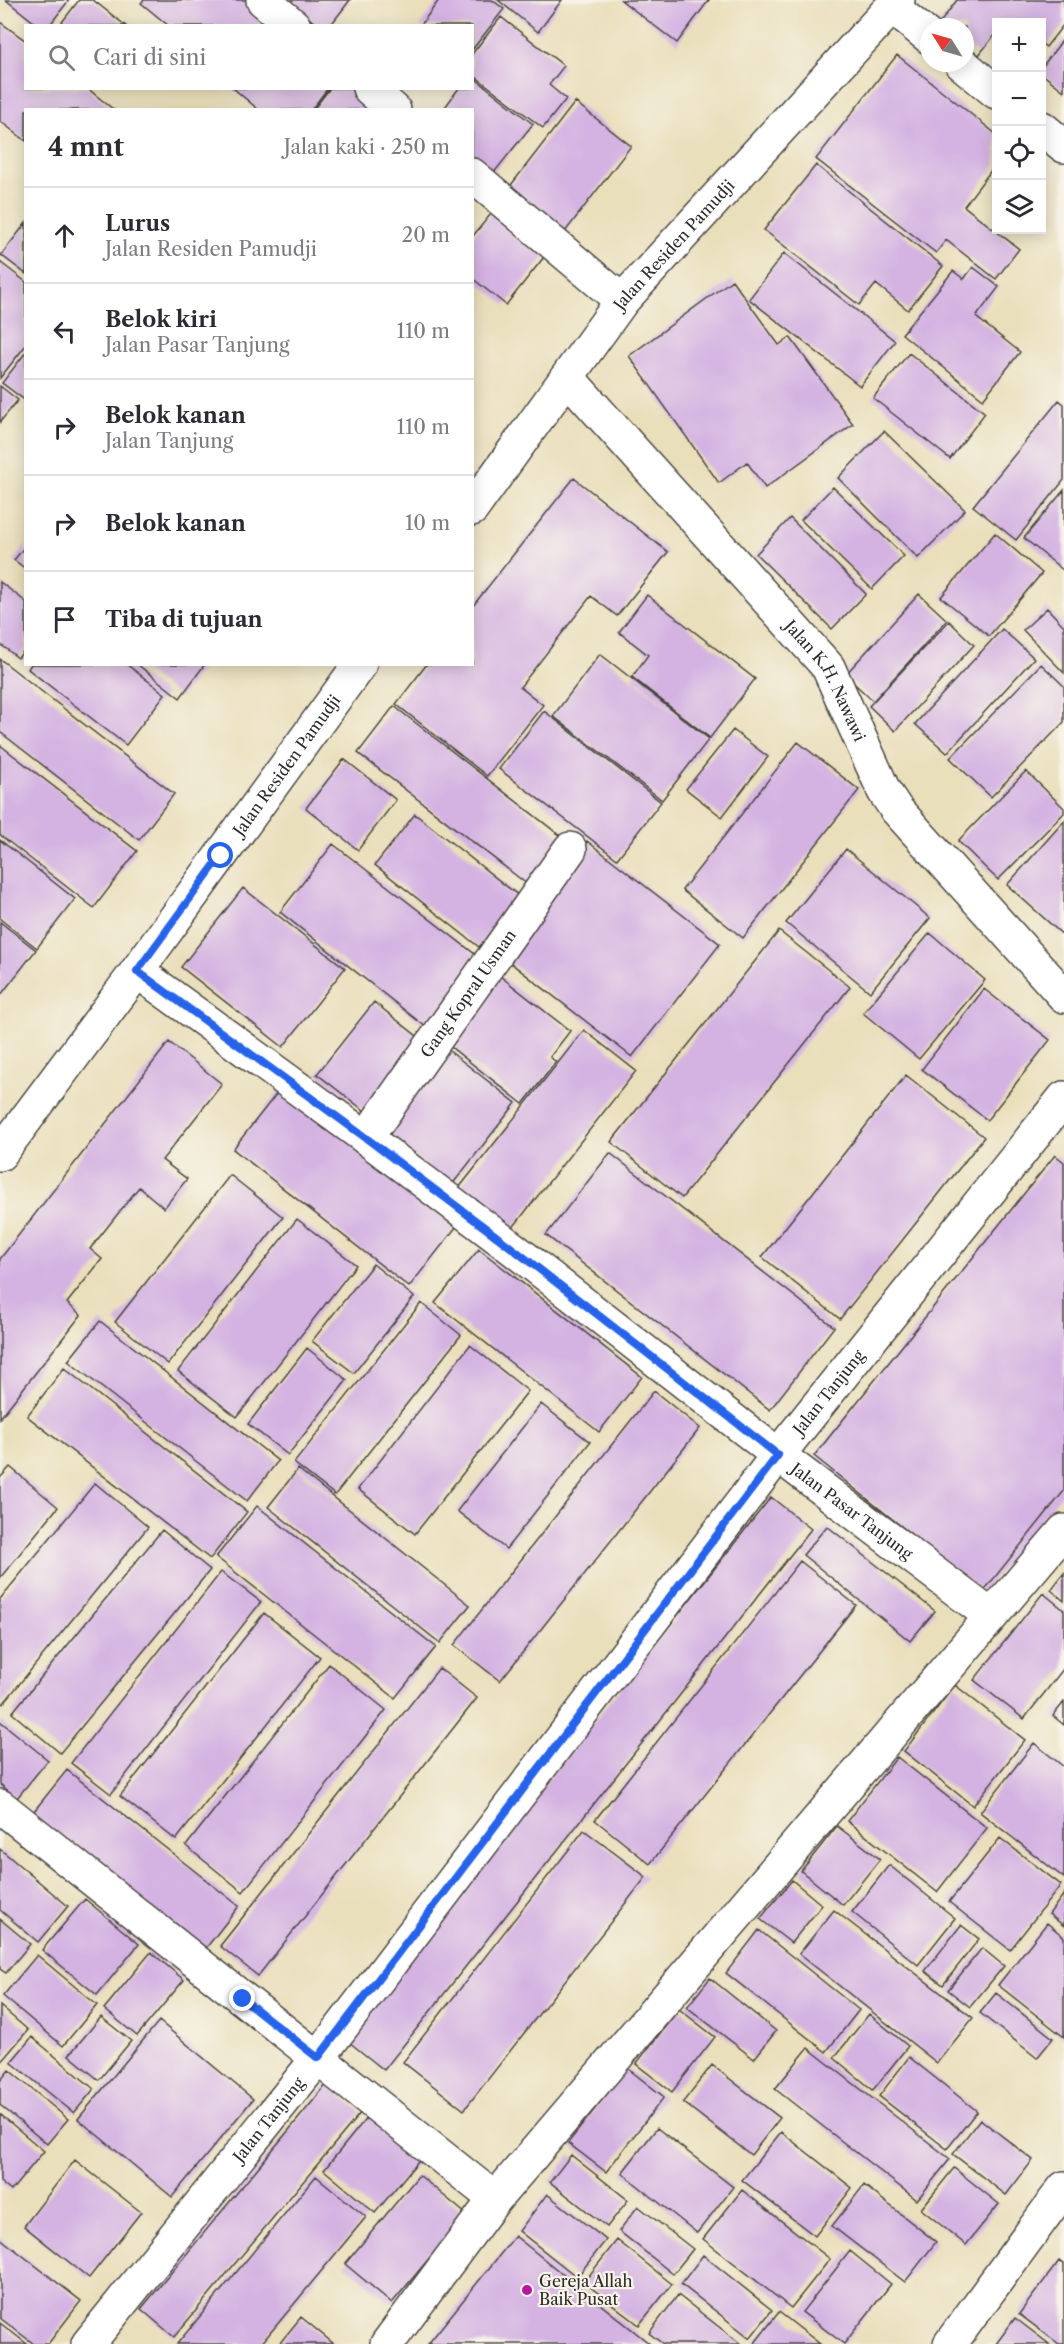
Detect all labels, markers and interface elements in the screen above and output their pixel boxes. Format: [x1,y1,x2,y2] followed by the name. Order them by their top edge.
[920,18,974,72] north arrow
[992,18,1046,234] map controls
[992,18,1046,72] button: +
[24,24,474,90] search box
[45,41,78,74] icon: search
[93,44,206,71] text: Cari di sini
[992,72,1046,126] button: −
[992,126,1046,180] button: locate
[48,131,124,163] text: 4 mnt
[284,135,450,159] text: Jalan kaki · 250 m
[607,175,739,316] street label: Jalan Residen Pamudji
[992,180,1046,234] button: layers
[105,210,170,237] text: Lurus
[48,219,81,252] icon: ahead
[402,223,450,247] text: 20 m
[105,237,317,261] text: Jalan Residen Pamudji
[105,306,217,333] text: Belok kiri
[48,315,81,348] icon: left
[397,319,450,343] text: 110 m
[105,333,289,357] text: Jalan Pasar Tanjung
[105,402,246,429] text: Belok kanan
[48,411,81,444] icon: right
[397,415,450,439] text: 110 m
[105,429,233,453] text: Jalan Tanjung
[48,507,81,540] icon: right
[105,510,246,537] text: Belok kanan
[405,511,450,535] text: 10 m
[48,603,81,636] icon: arrive
[105,606,263,633] text: Tiba di tujuan
[779,614,870,744] street label: Jalan K.H. Nawawi
[227,691,345,842] street label: Jalan Residen Pamudji
[207,842,233,868] route start
[416,926,520,1061] street label: Gang Kopral Usman
[787,1345,869,1441] street label: Jalan Tanjung
[785,1457,917,1564] street label: Jalan Pasar Tanjung
[229,1985,255,2011] route end
[227,2073,309,2168] street label: Jalan Tanjung
[539,2271,633,2309] place label: Gereja Allah Baik Pusat
[520,2283,534,2297] marker: Gereja Allah Baik Pusat

